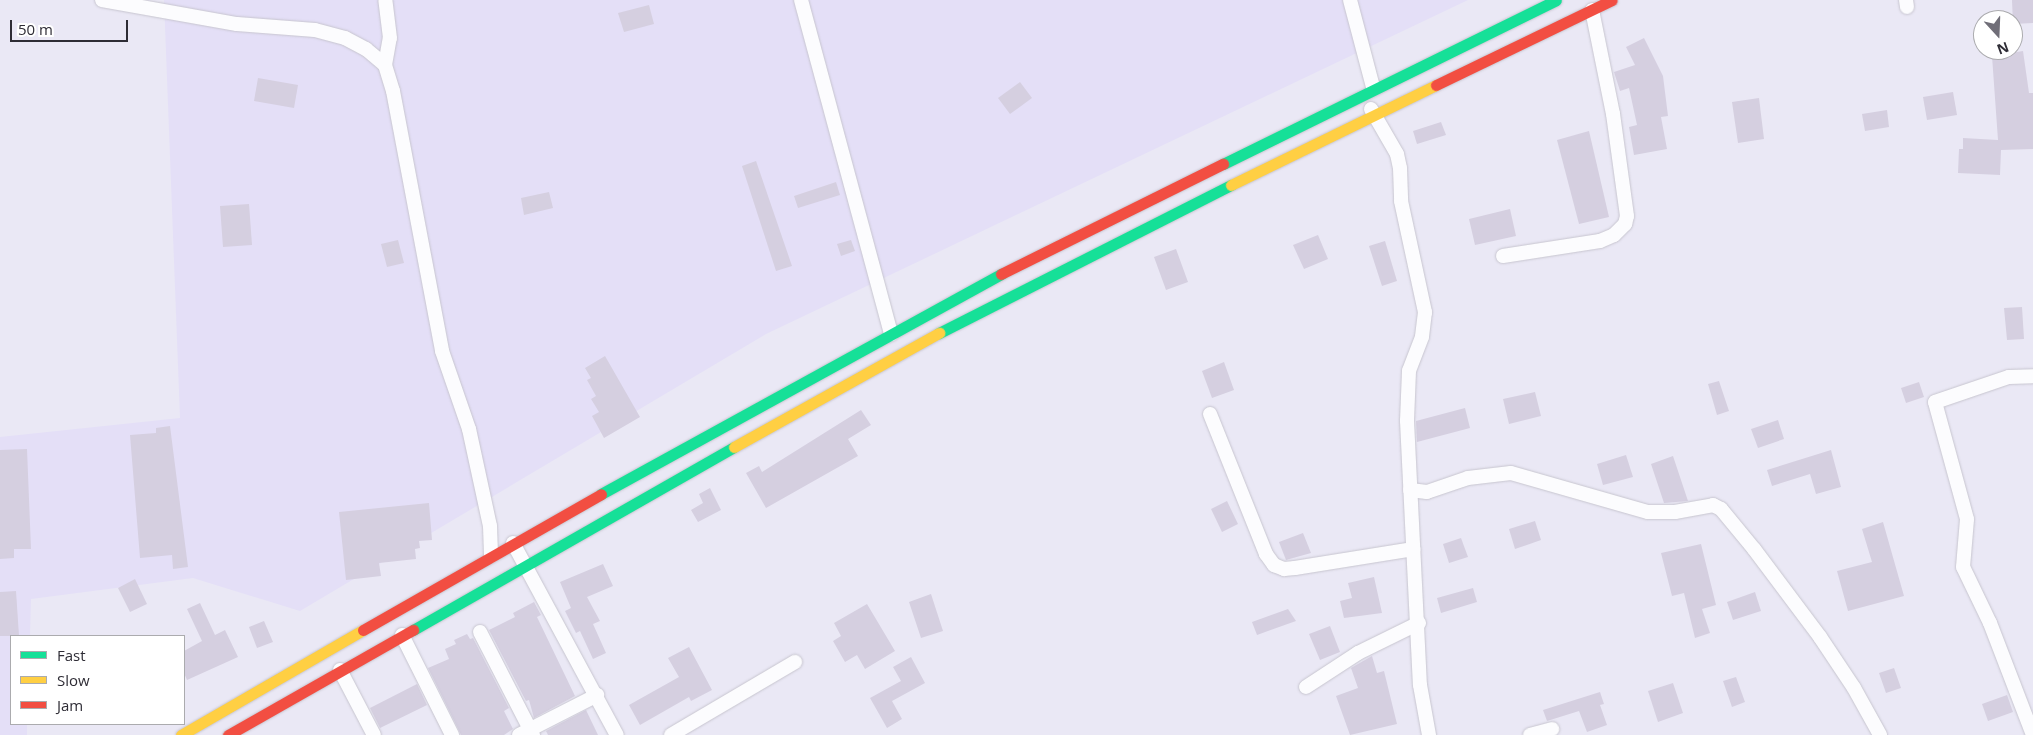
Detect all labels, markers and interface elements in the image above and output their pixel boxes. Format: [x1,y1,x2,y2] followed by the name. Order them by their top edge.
[12,10,130,42] scale bar
[1973,10,2023,60] north arrow
[18,19,53,39] text: 50 m
[1994,38,2012,59] text: N
[10,635,185,725] legend
[57,645,86,665] text: Fast
[57,670,90,690] text: Slow
[57,695,83,715] text: Jam

